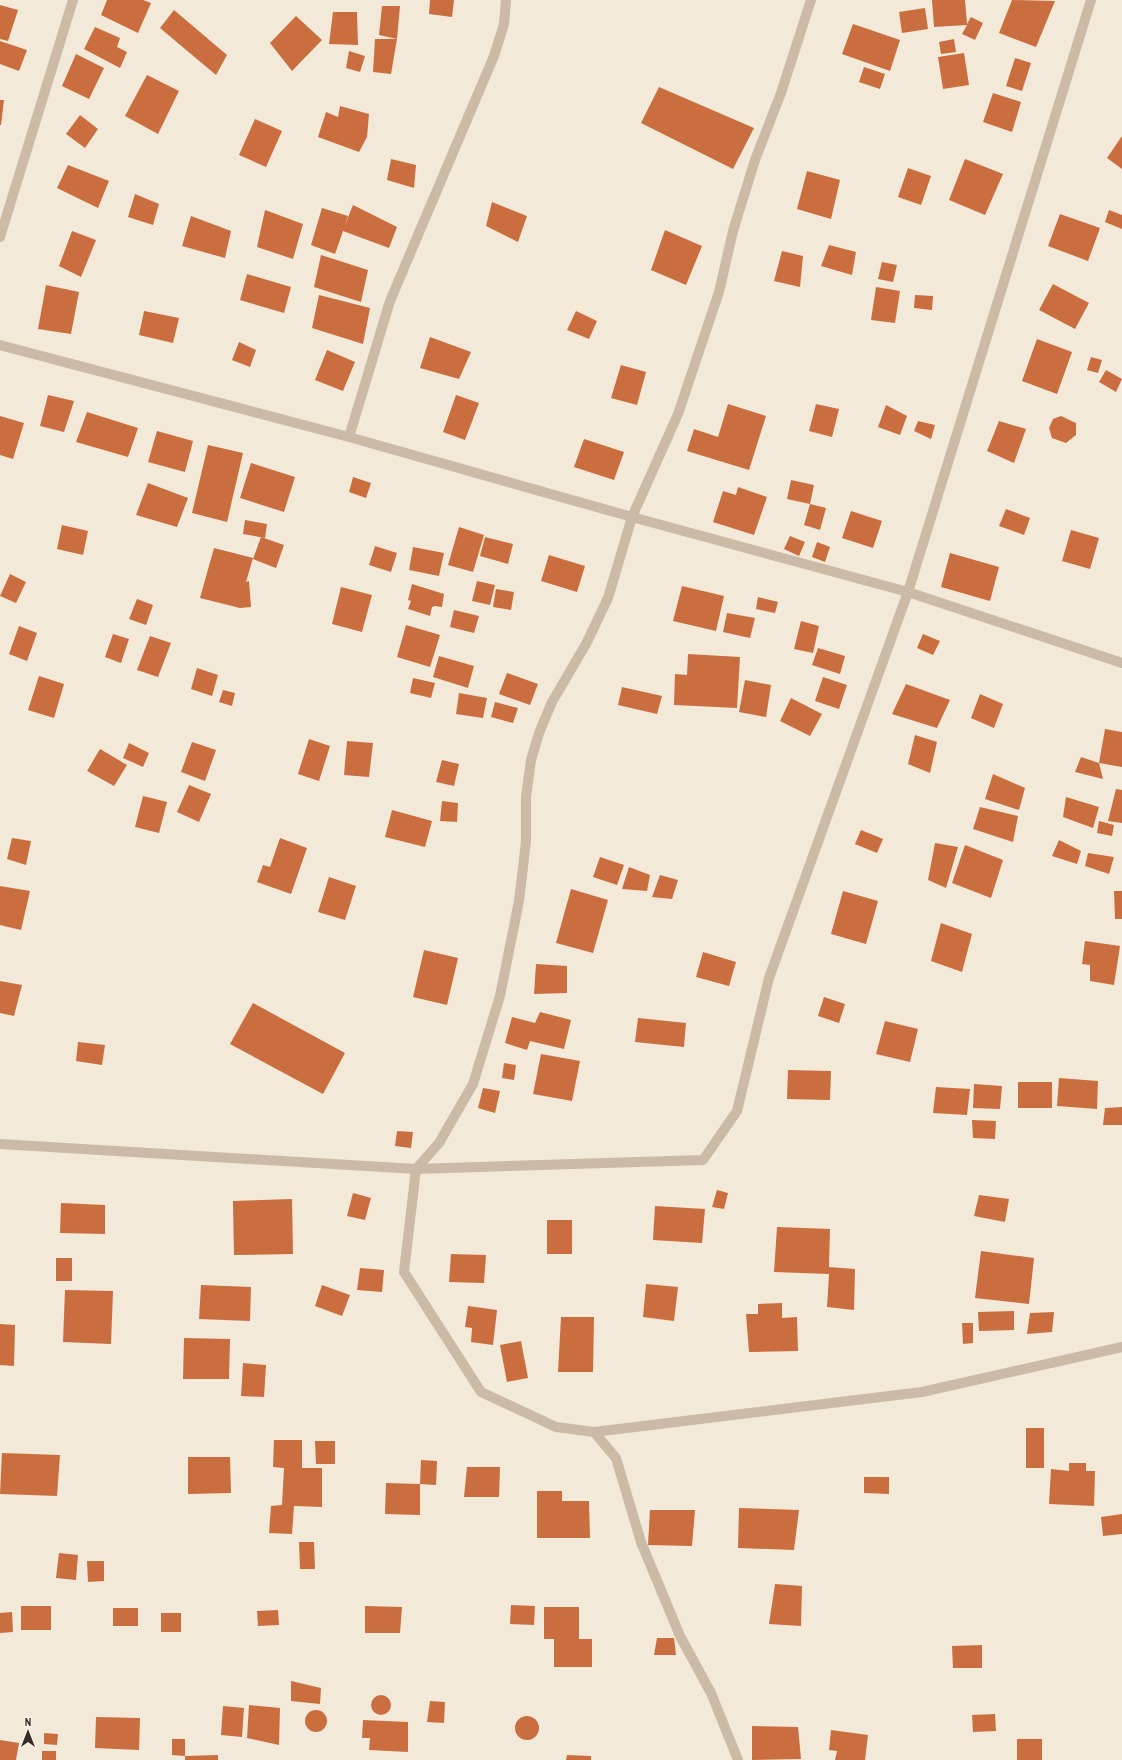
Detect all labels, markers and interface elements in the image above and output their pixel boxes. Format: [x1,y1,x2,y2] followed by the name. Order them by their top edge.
[8,1712,48,1752] north arrow
[25,1715,31,1729] text: N

